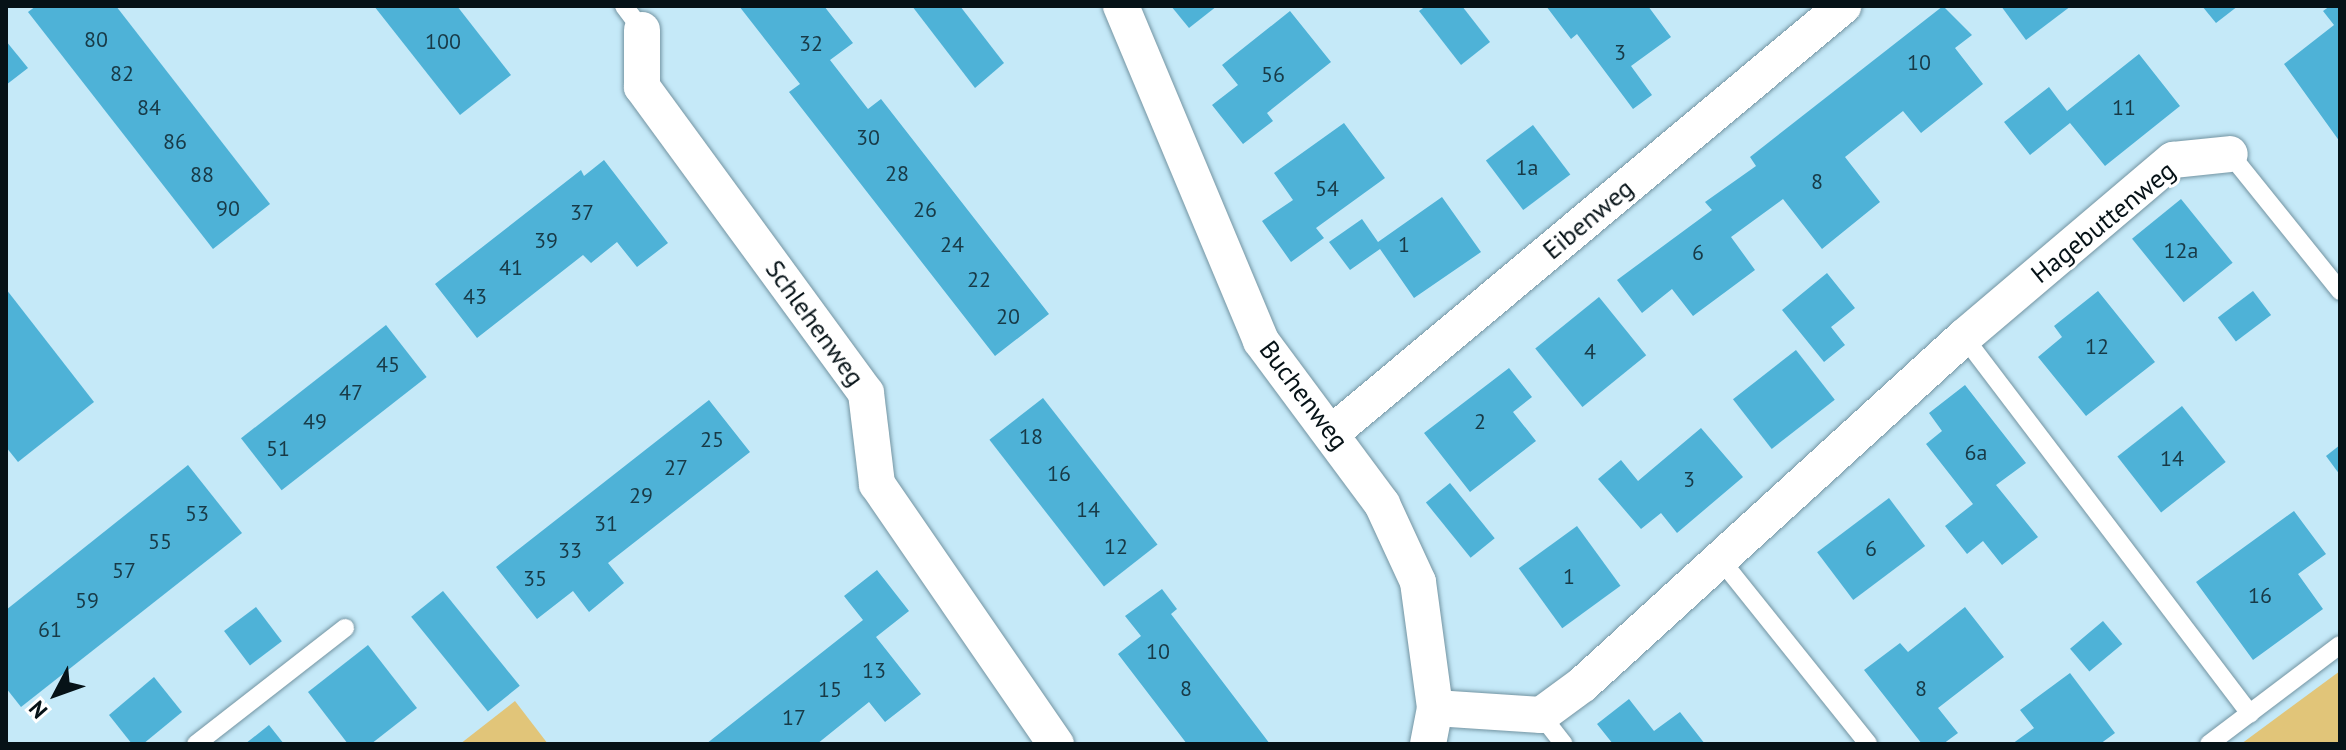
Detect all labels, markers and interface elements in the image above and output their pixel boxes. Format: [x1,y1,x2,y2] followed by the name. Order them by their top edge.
[84,27,108,53] house number: 80
[425,29,461,55] house number: 100
[799,31,823,57] house number: 32
[1614,40,1626,66] house number: 3
[1907,50,1931,76] house number: 10
[110,61,134,87] house number: 82
[1261,62,1285,88] house number: 56
[137,95,161,121] house number: 84
[2112,95,2136,121] house number: 11
[856,125,880,151] house number: 30
[163,129,187,155] house number: 86
[2025,154,2181,290] street label: Hagebuttenweg
[1516,155,1538,181] house number: 1a
[885,161,909,187] house number: 28
[190,162,214,188] house number: 88
[1811,169,1823,195] house number: 8
[1537,172,1639,266] street label: Eibenweg
[1315,176,1339,202] house number: 54
[216,196,240,222] house number: 90
[913,197,937,223] house number: 26
[570,200,594,226] house number: 37
[534,228,558,254] house number: 39
[940,232,964,258] house number: 24
[1398,232,1410,258] house number: 1
[2164,238,2198,264] house number: 12a
[1692,240,1704,266] house number: 6
[759,254,871,392] street label: Schlehenweg
[499,255,523,281] house number: 41
[967,267,991,293] house number: 22
[463,284,487,310] house number: 43
[996,304,1020,330] house number: 20
[1253,334,1355,456] street label: Buchenweg
[2085,334,2109,360] house number: 12
[1584,339,1596,365] house number: 4
[376,352,400,378] house number: 45
[339,380,363,406] house number: 47
[303,409,327,435] house number: 49
[1474,409,1486,435] house number: 2
[1019,424,1043,450] house number: 18
[700,427,724,453] house number: 25
[266,436,290,462] house number: 51
[1965,440,1987,466] house number: 6a
[2160,446,2184,472] house number: 14
[664,455,688,481] house number: 27
[1047,461,1071,487] house number: 16
[1683,467,1695,493] house number: 3
[629,483,653,509] house number: 29
[1076,497,1100,523] house number: 14
[185,501,209,527] house number: 53
[594,511,618,537] house number: 31
[148,529,172,555] house number: 55
[1104,534,1128,560] house number: 12
[1865,536,1877,562] house number: 6
[558,538,582,564] house number: 33
[112,558,136,584] house number: 57
[1563,564,1575,590] house number: 1
[523,566,547,592] house number: 35
[2248,583,2272,609] house number: 16
[75,588,99,614] house number: 59
[38,617,62,643] house number: 61
[1146,639,1170,665] house number: 10
[16,654,96,734] north arrow
[862,658,886,684] house number: 13
[1180,676,1192,702] house number: 8
[1915,676,1927,702] house number: 8
[818,677,842,703] house number: 15
[23,695,53,724] text: N
[782,705,806,731] house number: 17

